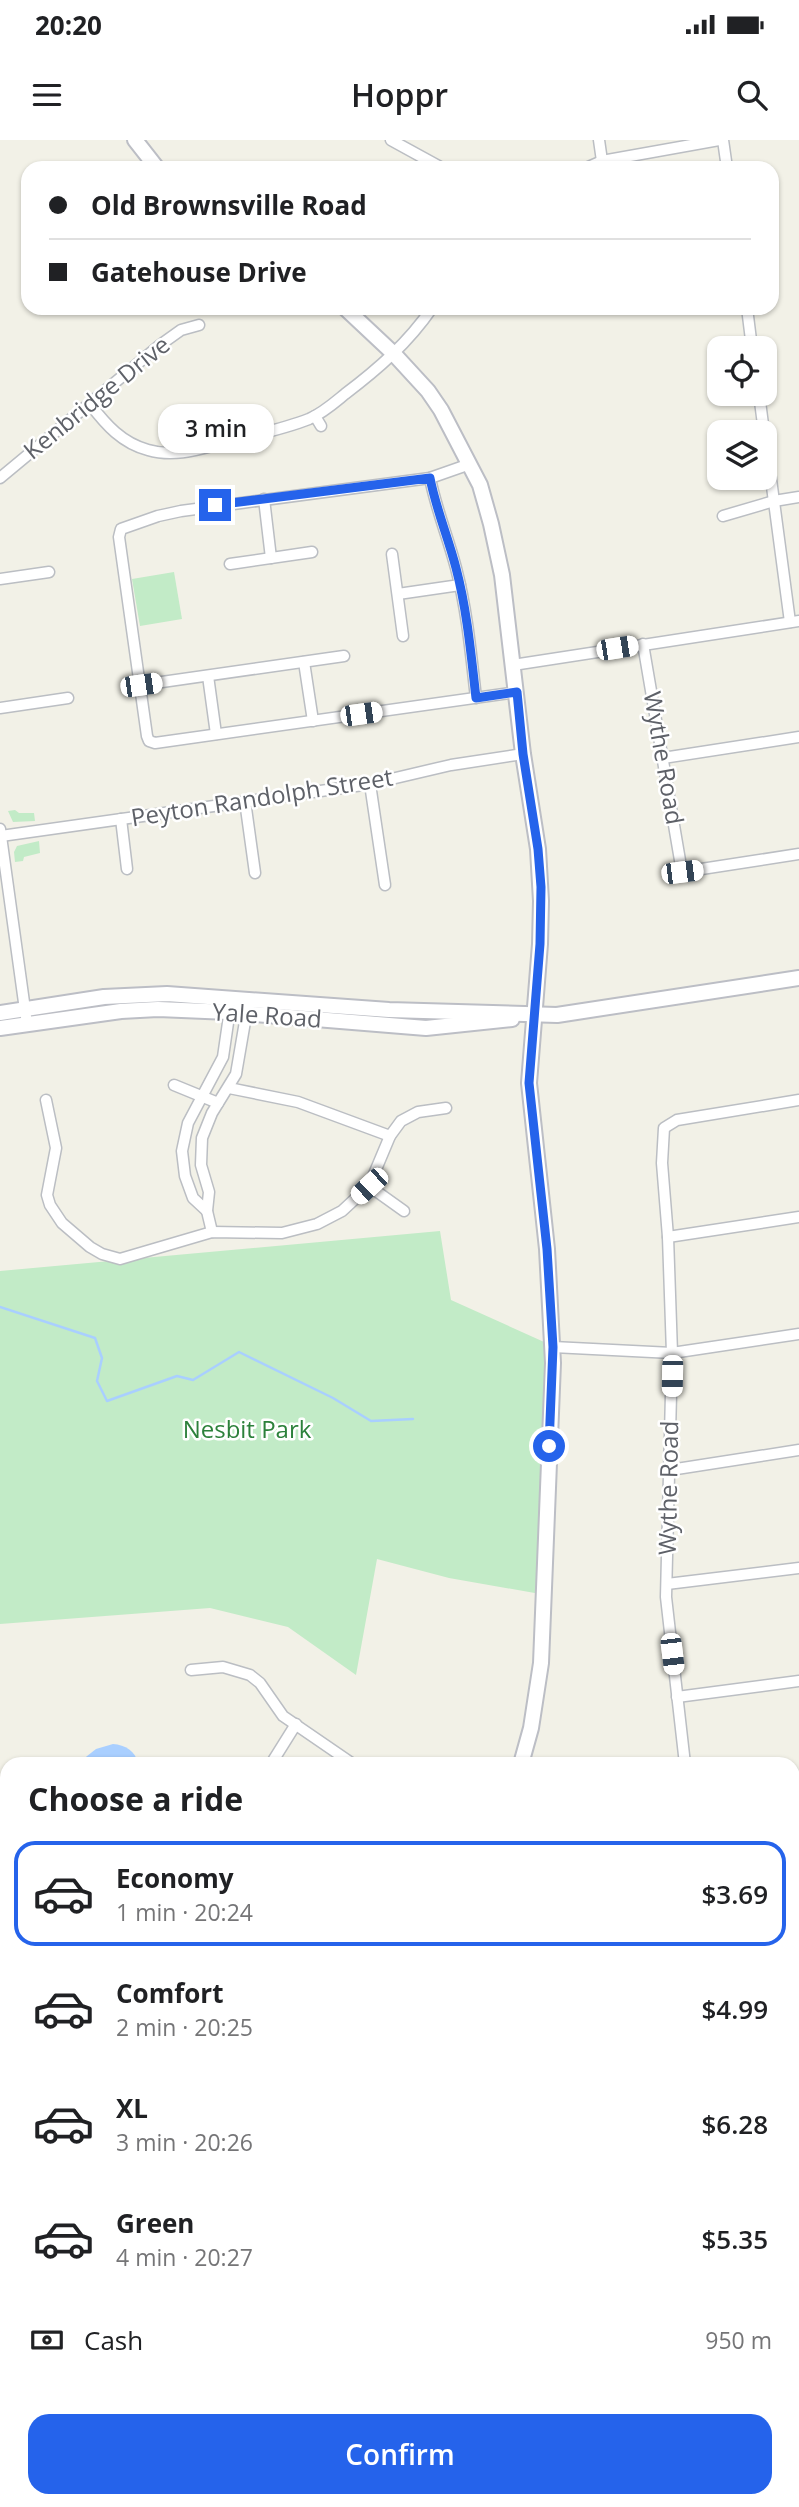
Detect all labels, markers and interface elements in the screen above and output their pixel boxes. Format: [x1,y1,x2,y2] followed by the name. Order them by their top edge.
[35,7,102,43] text: 20:20
[351,73,448,116] text: Hoppr
[28,76,66,114] icon: menu
[733,76,771,114] icon: search
[91,187,367,223] text: Old Brownsville Road
[91,254,307,290] text: Gatehouse Drive
[16,327,176,466] street label: Kenbridge Drive
[707,336,777,490] map controls
[707,336,777,406] button: locate
[157,404,273,452] callout: 3 min
[185,412,247,444] text: 3 min
[707,420,777,490] button: layers
[199,489,231,521] route end
[595,634,640,662] car
[119,672,164,698] car
[637,689,692,827] street label: Wythe Road
[339,701,384,727] car
[129,760,395,834] street label: Peyton Randolph Street
[660,859,705,885] car
[211,994,323,1035] street label: Yale Road
[347,1164,392,1208] car
[662,1355,683,1397] car
[183,1412,312,1445] park label: Nesbit Park
[650,1420,685,1555] street label: Wythe Road
[533,1430,565,1462] route start
[660,1632,685,1676] car
[28,1777,243,1820] text: Choose a ride
[116,1860,234,1896] text: Economy
[32,1862,95,1925] icon: car
[701,1876,768,1912] text: $3.69
[116,1896,253,1928] text: 1 min · 20:24
[116,1975,223,2011] text: Comfort
[32,1977,95,2040] icon: car
[701,1991,768,2027] text: $4.99
[116,2011,253,2043] text: 2 min · 20:25
[116,2090,148,2126] text: XL
[32,2092,95,2155] icon: car
[701,2106,768,2142] text: $6.28
[116,2126,253,2158] text: 3 min · 20:26
[116,2205,194,2241] text: Green
[32,2207,95,2270] icon: car
[701,2221,768,2257] text: $5.35
[116,2241,253,2273] text: 4 min · 20:27
[28,2321,66,2359] icon: cash
[84,2322,143,2358] text: Cash
[705,2324,772,2356] text: 950 m
[28,2414,772,2494] button: Confirm

